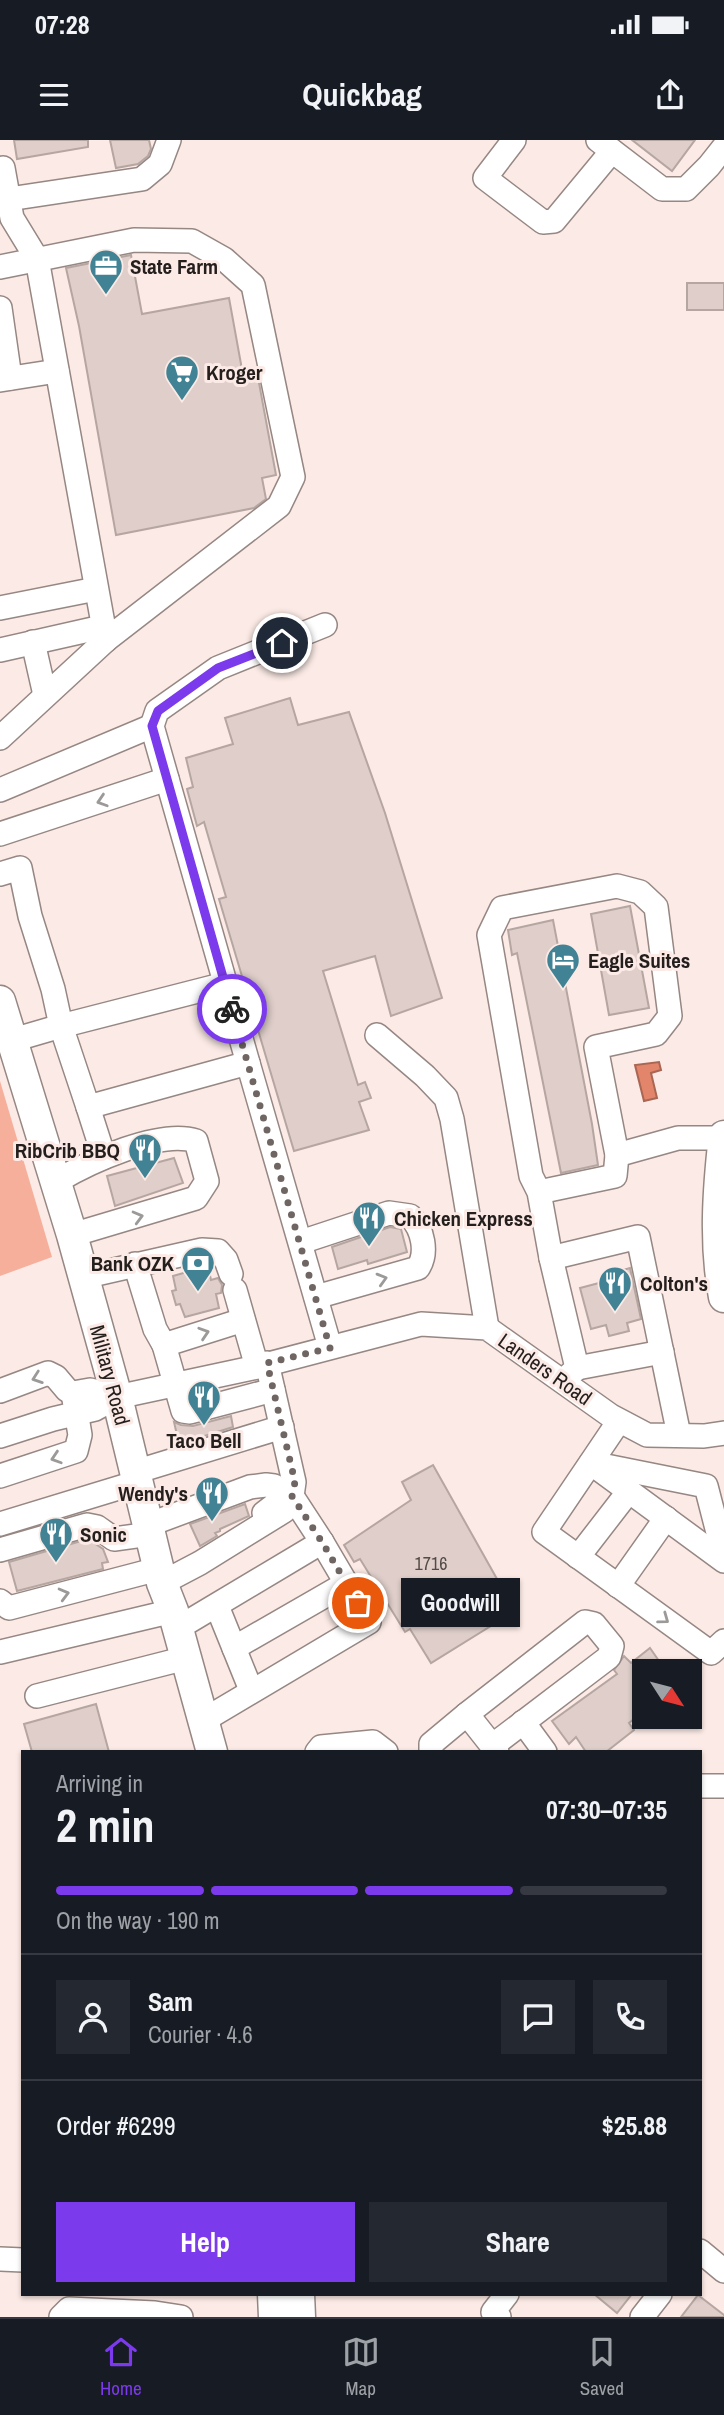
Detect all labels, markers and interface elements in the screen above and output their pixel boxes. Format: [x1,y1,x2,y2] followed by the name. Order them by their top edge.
[35,7,90,42] text: 07:28
[302,73,422,116] text: Quickbag
[35,76,73,114] icon: menu
[651,76,689,114] icon: share
[87,247,125,296] office icon: State Farm
[130,252,218,281] place label: State Farm
[163,353,201,402] supermarket icon: Kroger
[206,358,263,387] place label: Kroger
[252,613,312,673] pin
[263,624,301,662] icon: home
[97,792,109,807] one-way arrow
[544,941,582,990] hotel icon: Eagle Suites
[588,946,690,975] place label: Eagle Suites
[197,974,267,1044] courier
[213,990,251,1028] icon: bike
[126,1131,164,1180] restaurant icon: RibCrib BBQ
[15,1136,120,1165] place label: RibCrib BBQ
[350,1199,388,1248] restaurant icon: Chicken Express
[394,1204,533,1233] place label: Chicken Express
[132,1210,144,1225] one-way arrow
[179,1244,217,1293] bank icon: Bank OZK
[91,1249,175,1278] place label: Bank OZK
[596,1264,634,1313] restaurant icon: Colton's
[640,1269,708,1298] place label: Colton's
[376,1272,388,1287] one-way arrow
[83,1322,137,1428] street label: Military Road
[198,1326,210,1341] one-way arrow
[492,1326,598,1412] street label: Landers Road
[32,1369,44,1384] one-way arrow
[185,1378,223,1427] restaurant icon: Taco Bell
[166,1426,242,1455] place label: Taco Bell
[51,1450,63,1464] one-way arrow
[193,1474,231,1523] restaurant icon: Wendy's
[118,1479,188,1508] place label: Wendy's
[37,1515,75,1564] restaurant icon: Sonic
[80,1520,127,1549] place label: Sonic
[415,1551,447,1576] house number: 1716
[328,1573,388,1633] pin
[400,1578,519,1628] callout: Goodwill
[339,1584,377,1622] icon: bag
[421,1587,500,1618] text: Goodwill
[57,1588,69,1602] one-way arrow
[656,1611,669,1624] one-way arrow
[632,1659,702,1729] north arrow
[632,1659,702,1729] map controls
[56,1768,143,1799] text: Arriving in
[546,1792,667,1827] text: 07:30–07:35
[56,1794,155,1856] text: 2 min
[56,1905,220,1936] text: On the way · 190 m
[56,1980,130,2054] button: person
[501,1980,575,2054] button: chat
[593,1980,667,2054] button: phone
[148,1984,193,2019] text: Sam
[148,2019,253,2050] text: Courier · 4.6
[56,2108,176,2143] text: Order #6299
[602,2108,667,2143] text: $25.88
[56,2202,355,2282] button: Help
[369,2202,667,2282] button: Share
[100,2333,142,2401] tab: Home
[342,2333,380,2401] tab: Map
[580,2333,624,2401] tab: Saved

